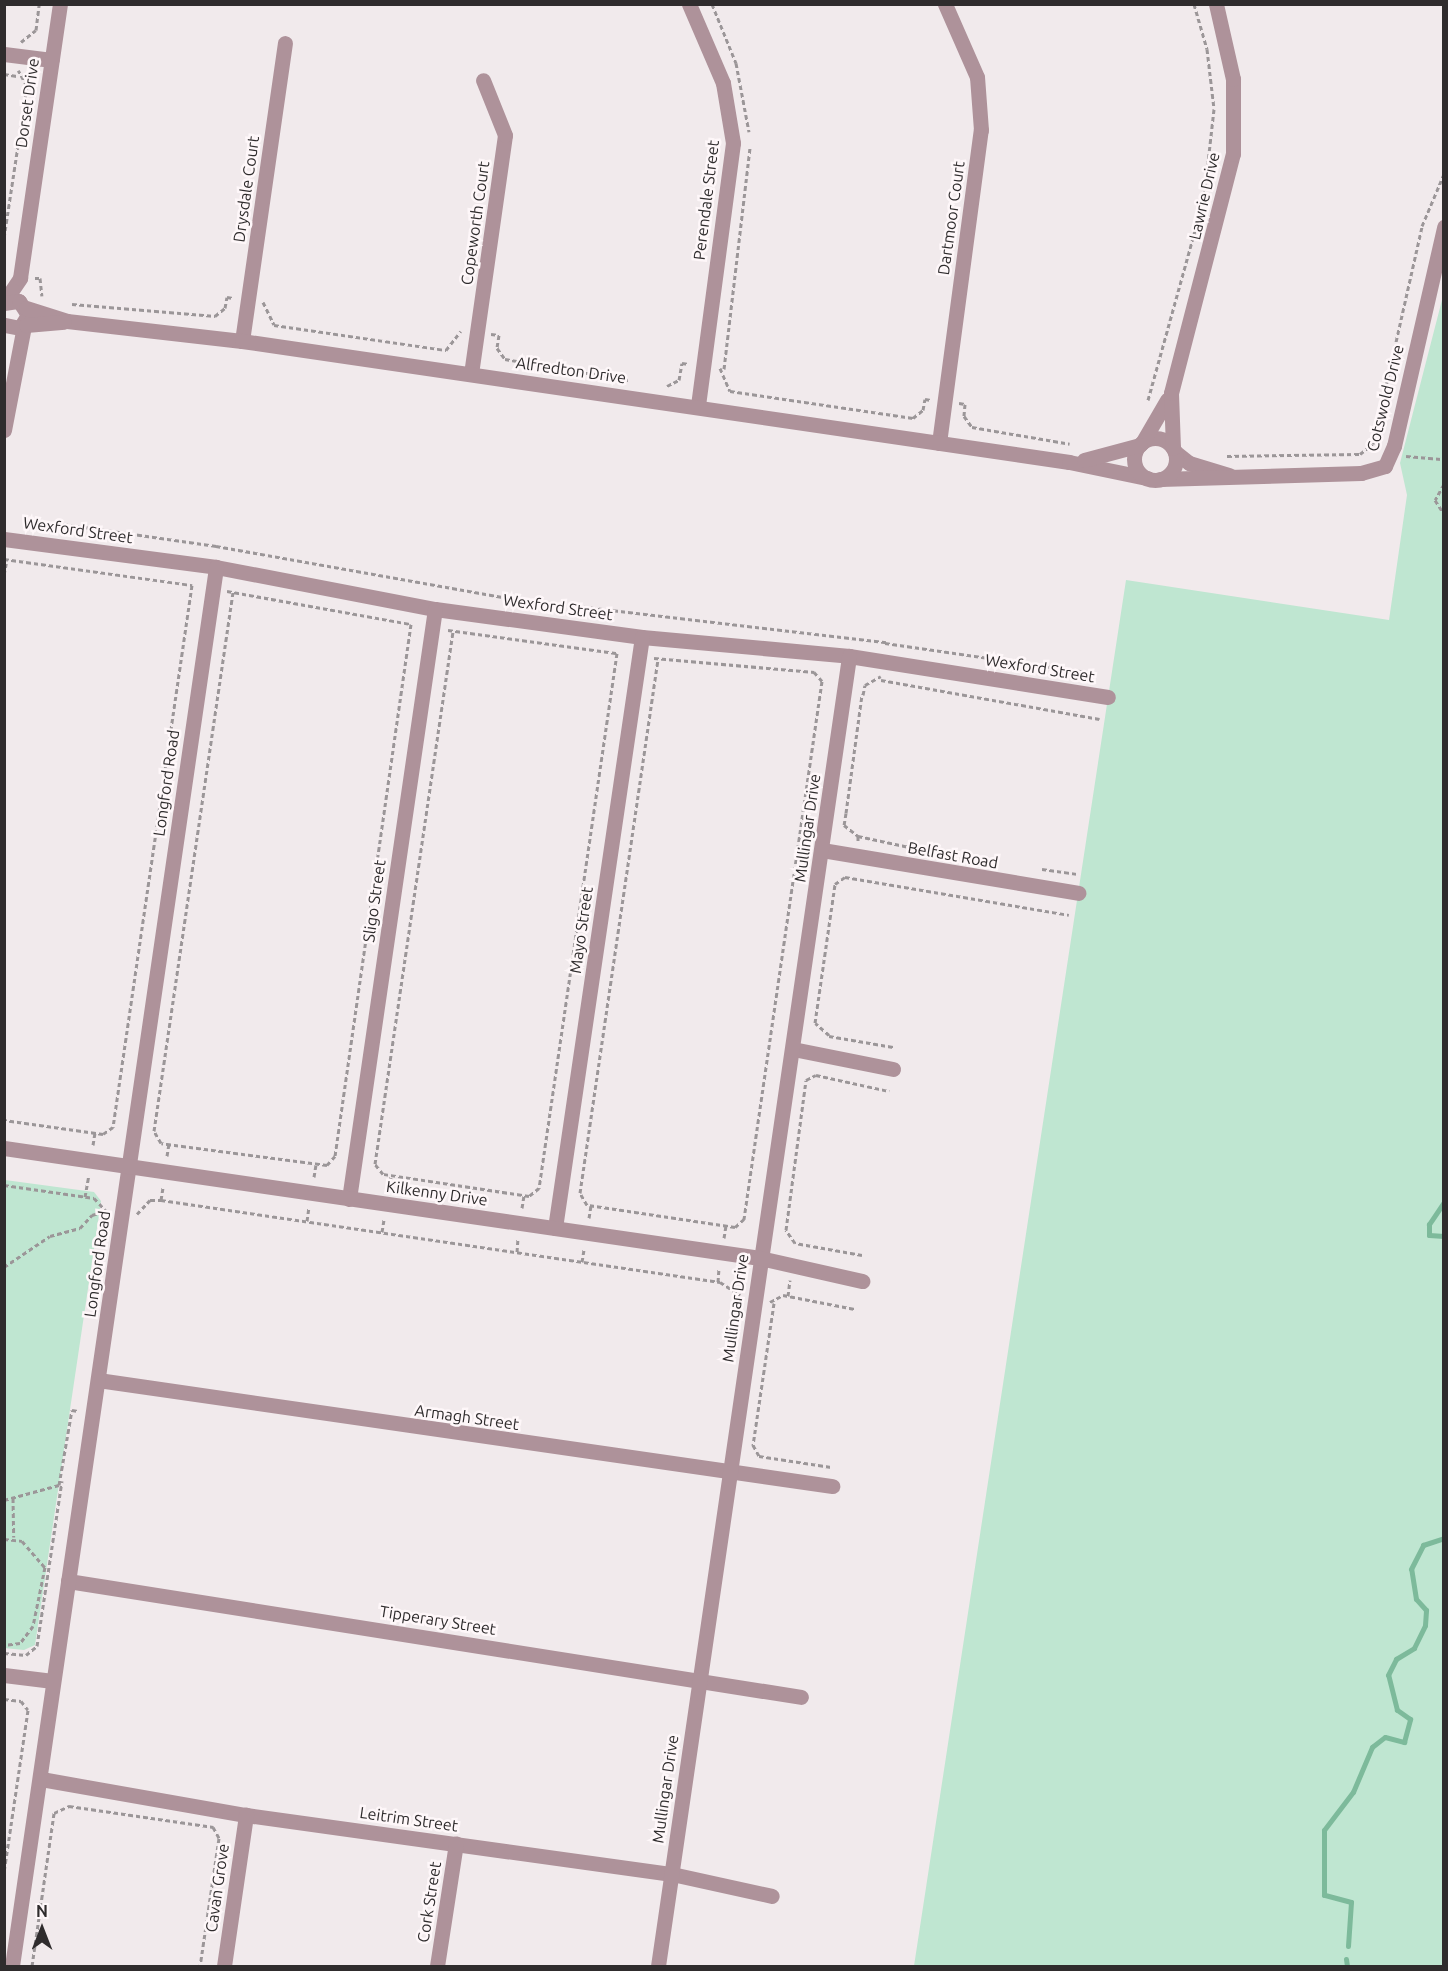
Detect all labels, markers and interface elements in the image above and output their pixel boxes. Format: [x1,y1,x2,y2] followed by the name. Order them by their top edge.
[11,57,43,149] street label: Dorset Drive
[229,135,263,243] street label: Drysdale Court
[689,139,723,261] street label: Perendale Street
[1185,150,1223,242] street label: Lawrie Drive
[457,160,493,286] street label: Copeworth Court
[934,160,968,276] street label: Dartmoor Court
[1362,343,1408,453] street label: Cotswold Drive
[515,353,627,387] street label: Alfredton Drive
[22,513,134,547] street label: Wexford Street
[502,590,614,624] street label: Wexford Street
[984,650,1096,686] street label: Wexford Street
[149,729,183,837] street label: Longford Road
[790,772,824,884] street label: Mullingar Drive
[906,838,1000,872] street label: Belfast Road
[359,858,389,944] street label: Sligo Street
[565,885,597,975] street label: Mayo Street
[385,1176,489,1210] street label: Kilkenny Drive
[80,1210,114,1318] street label: Longford Road
[718,1252,752,1364] street label: Mullingar Drive
[414,1400,520,1434] street label: Armagh Street
[379,1601,497,1639] street label: Tipperary Street
[648,1733,682,1845] street label: Mullingar Drive
[359,1803,459,1835] street label: Leitrim Street
[201,1842,233,1934] street label: Cavan Grove
[413,1860,445,1944] street label: Cork Street
[12,1899,72,1959] north arrow
[36,1902,48,1920] text: N

